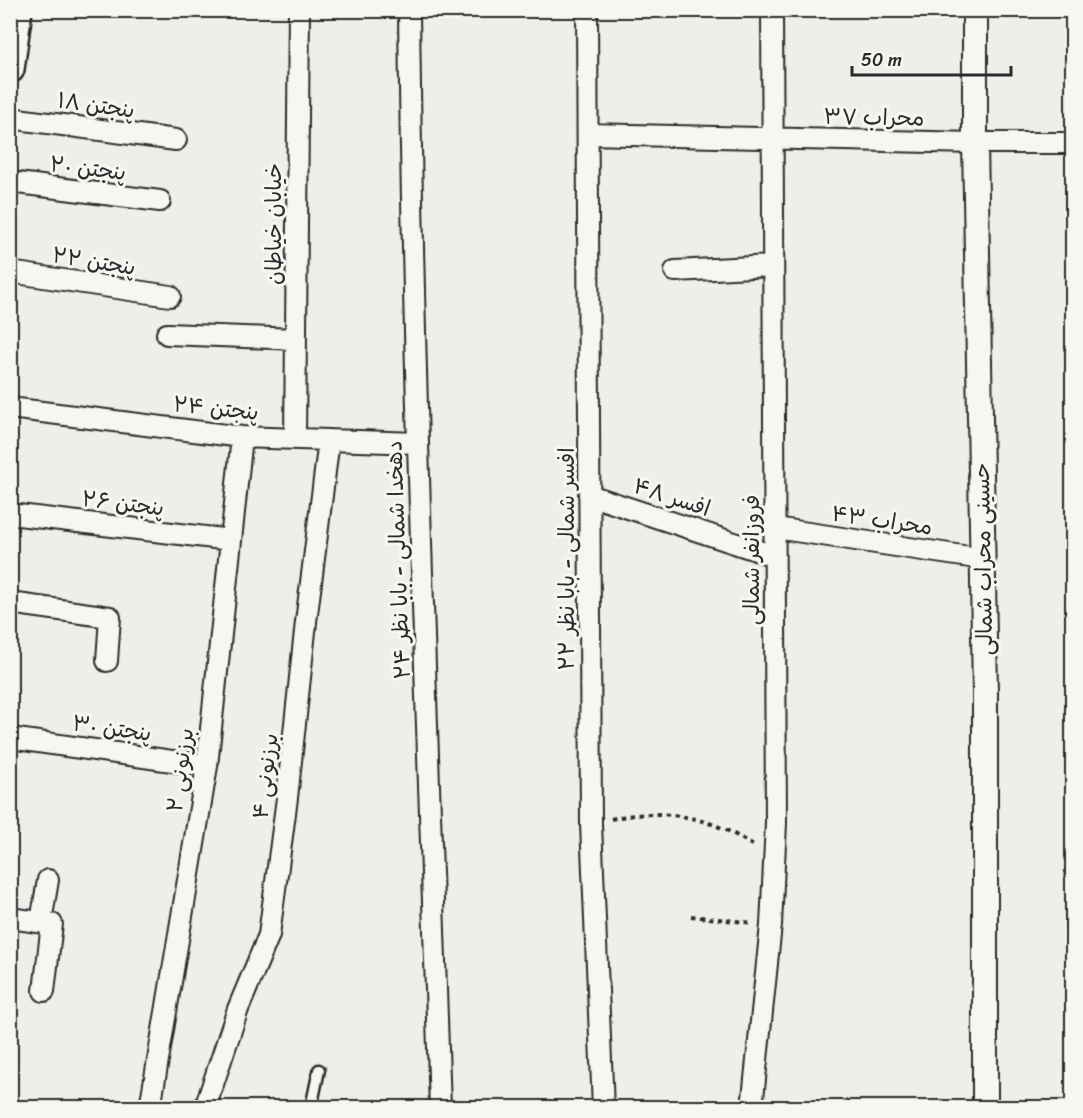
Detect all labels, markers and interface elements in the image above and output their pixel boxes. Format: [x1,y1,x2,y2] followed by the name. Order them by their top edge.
[852,39,1011,77] scale bar
[861,44,902,76] text: 50 m
[55,80,137,130] street label: پنجتن ۱۸
[823,97,925,137] street label: محراب ۳۷
[48,144,128,192] street label: پنجتن ۲۰
[254,163,293,285] street label: خیابان خیاطان
[49,235,139,287] street label: پنجتن ۲۲
[171,384,261,432] street label: پنجتن ۲۴
[374,440,422,680] street label: دهخدا شمالی - بابا نظر ۲۴
[547,447,586,671] street label: افسر شمالی - بابا نظر ۲۲
[962,462,1004,656] street label: حسینی محراب شمالی
[628,466,716,528] street label: افسر ۴۸
[80,479,166,527] street label: پنجتن ۲۶
[829,494,935,546] street label: محراب ۴۳
[732,495,771,625] street label: فروزانفر شمالی
[70,703,154,753] street label: پنجتن ۳۰
[155,725,205,815] street label: برزنونی ۲
[240,731,290,821] street label: برزنونی ۴

